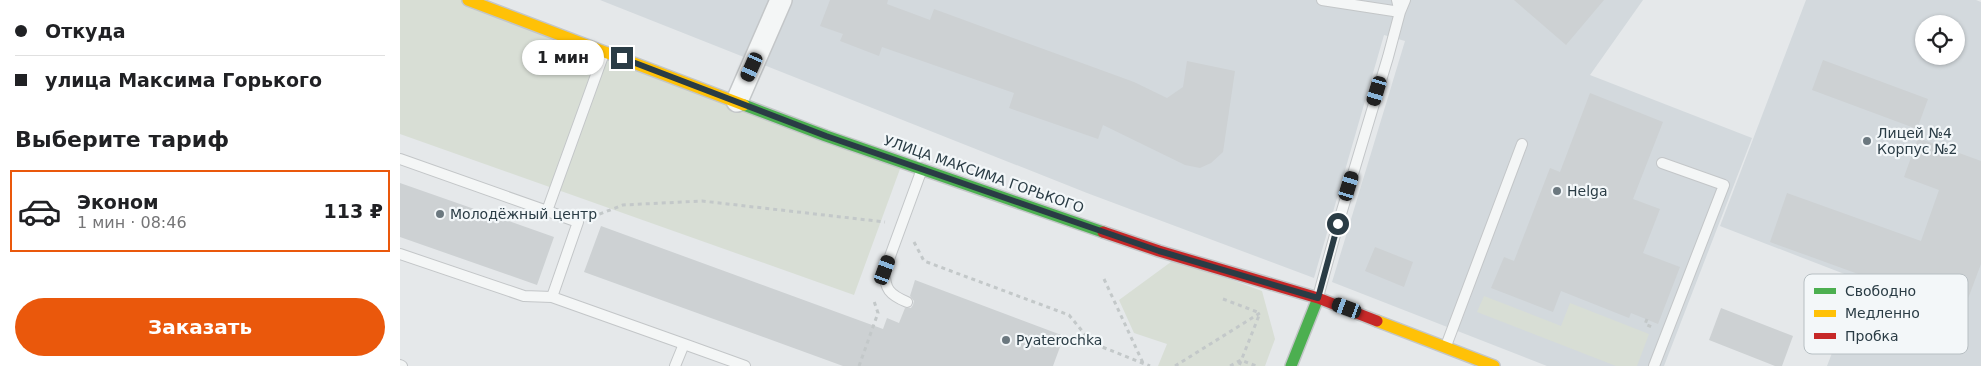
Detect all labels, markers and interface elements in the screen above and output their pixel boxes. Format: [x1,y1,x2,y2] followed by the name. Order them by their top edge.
[1915,15,1965,65] map controls
[1915,15,1965,65] button: locate
[45,20,126,42] text: Откуда
[522,40,604,76] callout: 1 мин
[611,47,633,69] route end
[537,48,589,67] text: 1 мин
[739,50,764,84] car
[45,69,322,91] text: улица Максима Горького
[1365,74,1388,108] car
[1877,125,1957,157] place label: Лицей №4 Корпус №2
[15,127,229,152] text: Выберите тариф
[882,132,1086,216] street label: УЛИЦА МАКСИМА ГОРЬКОГО
[1861,135,1873,147] marker: Лицей №4 Корпус №2
[1337,169,1360,203] car
[1567,183,1608,199] place label: Helga
[1551,185,1563,197] marker: Helga
[17,189,62,234] icon: car
[77,191,159,213] text: Эконом
[324,200,383,222] text: 113 ₽
[450,206,597,222] place label: Молодёжный центр
[434,208,446,220] marker: Молодёжный центр
[77,213,187,232] text: 1 мин · 08:46
[1327,213,1349,235] route start
[872,253,897,287] car
[1804,274,1968,354] legend
[1845,283,1916,299] text: Свободно
[1330,296,1363,320] car
[15,298,385,356] button: Заказать
[1845,305,1920,321] text: Медленно
[1845,328,1899,344] text: Пробка
[1016,332,1102,348] place label: Pyaterochka
[1000,334,1012,346] marker: Pyaterochka

